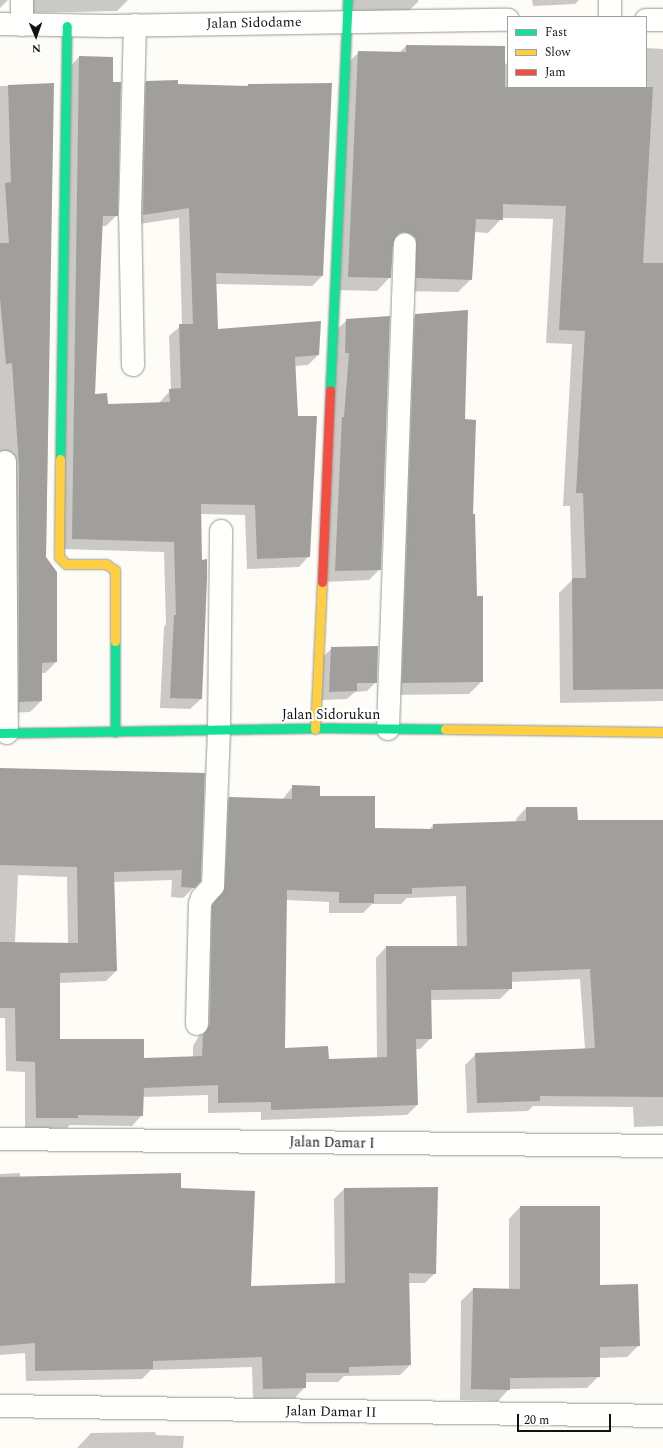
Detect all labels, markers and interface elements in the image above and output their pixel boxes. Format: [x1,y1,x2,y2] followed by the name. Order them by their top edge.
[206,14,302,32] street label: Jalan Sidodame
[16,16,56,56] north arrow
[507,16,647,88] legend
[545,23,567,42] text: Fast
[32,40,41,57] text: N
[545,43,570,62] text: Slow
[545,63,566,82] text: Jam
[282,707,380,723] street label: Jalan Sidorukun
[289,1134,375,1152] street label: Jalan Damar I
[285,1403,377,1421] street label: Jalan Damar II
[519,1406,613,1432] scale bar
[524,1411,549,1430] text: 20 m

